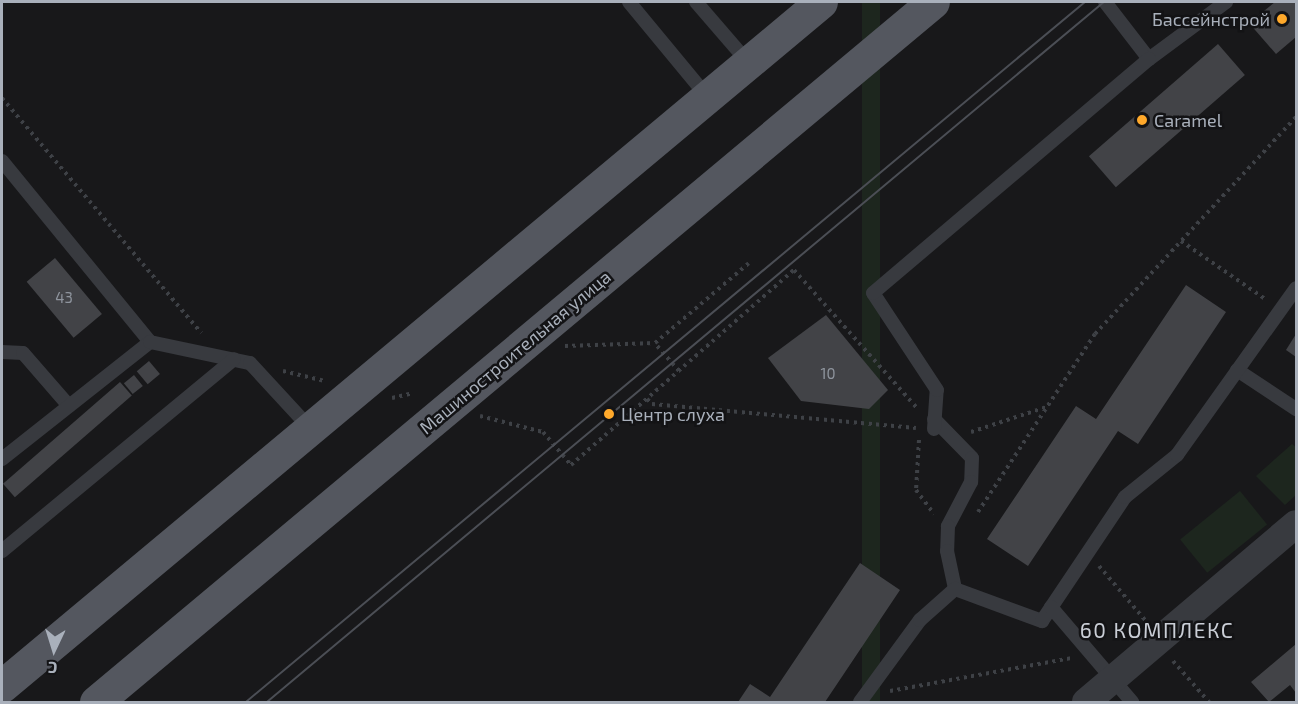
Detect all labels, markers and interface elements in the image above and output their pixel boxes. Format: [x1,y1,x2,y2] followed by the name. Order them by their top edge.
[1152,8,1270,30] place label: Бассейнстрой
[1275,12,1289,26] marker: Бассейнстрой
[1154,109,1222,131] place label: Caramel
[1135,113,1149,127] marker: Caramel
[415,266,615,438] street label: Машиностроительная улица
[55,289,73,307] house number: 43
[820,365,836,383] house number: 10
[621,403,725,425] place label: Центр слуха
[602,407,616,421] marker: Центр слуха
[1080,617,1234,643] district label: 60 КОМПЛЕКС
[24,620,84,680] north arrow
[47,659,58,678] text: С

